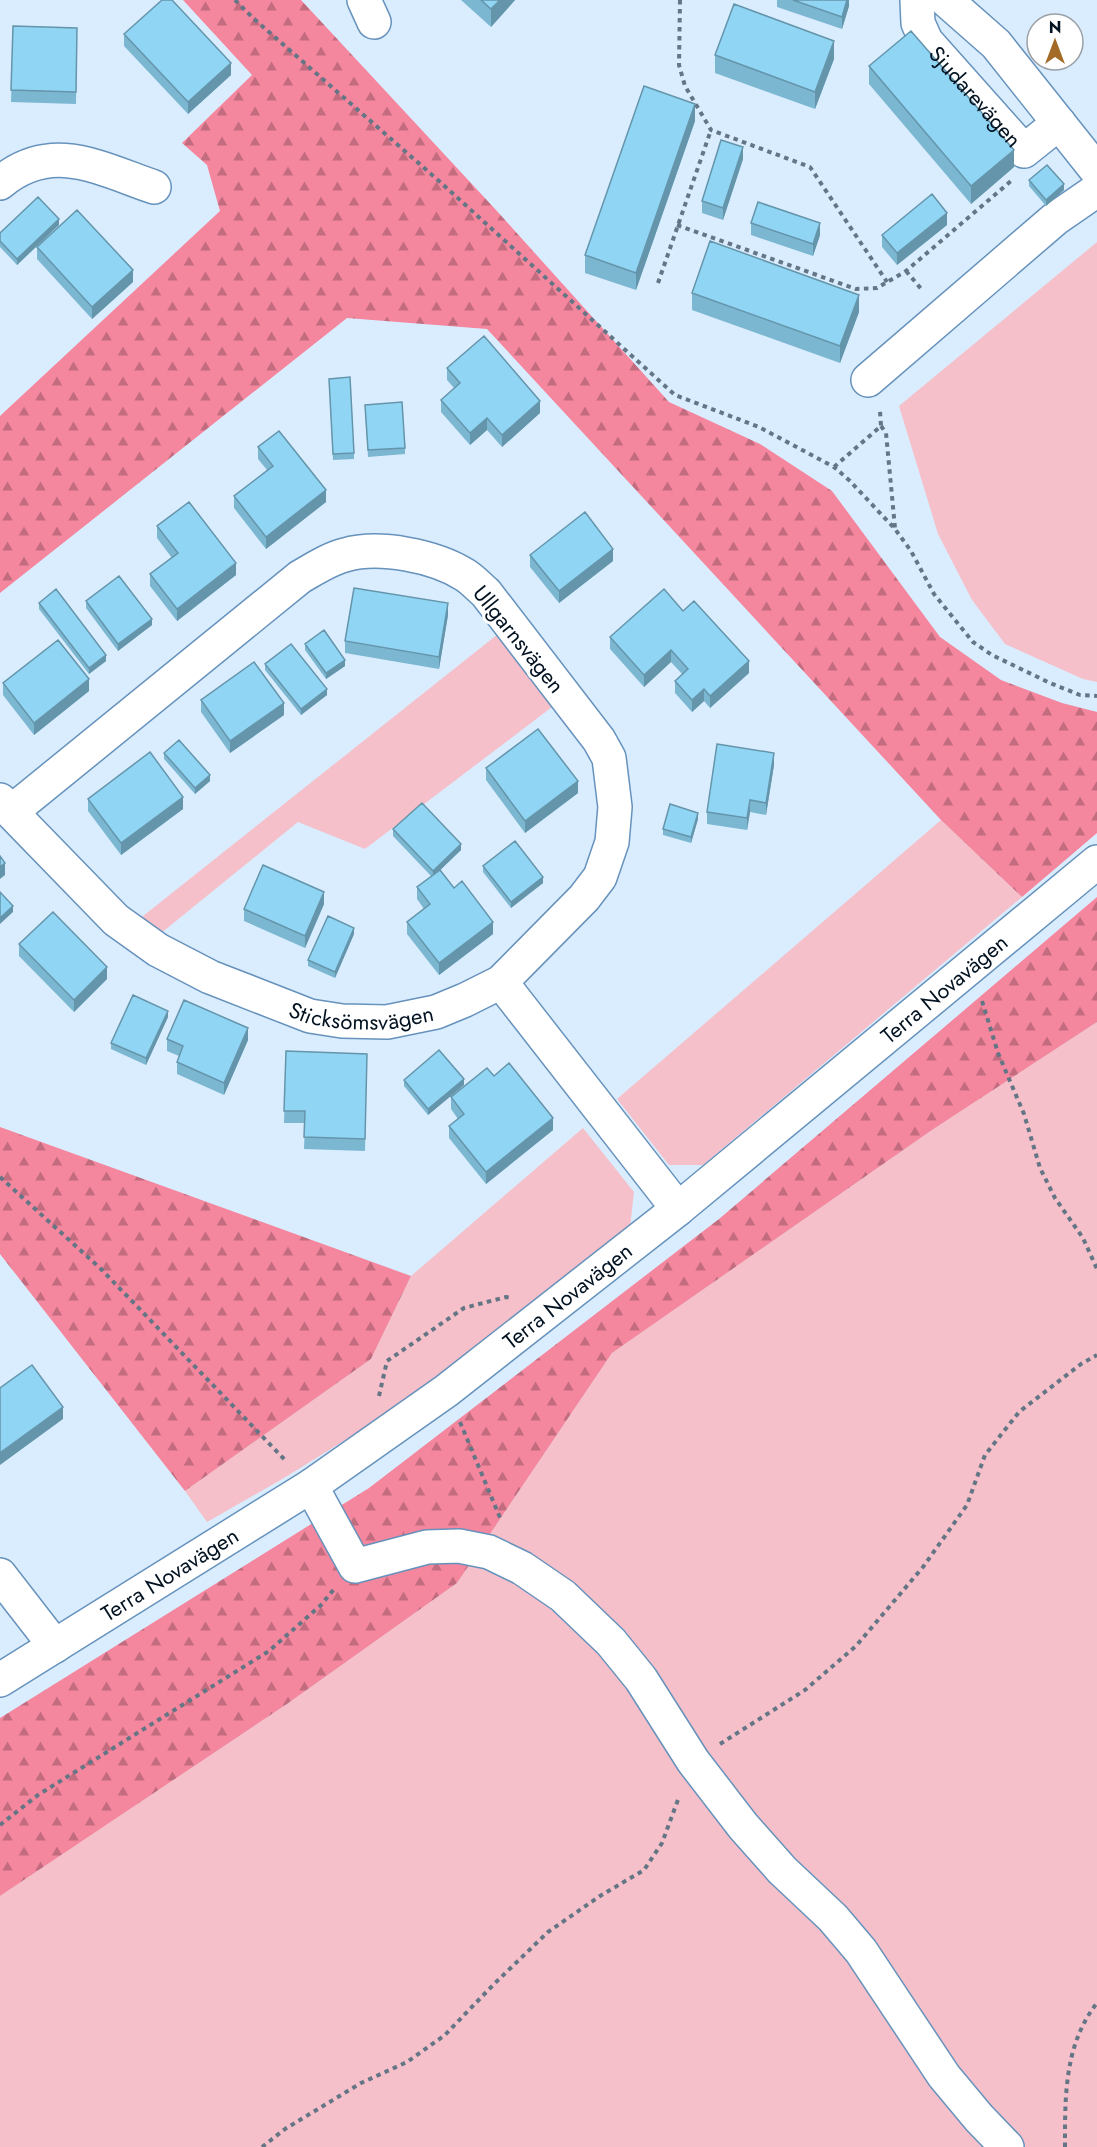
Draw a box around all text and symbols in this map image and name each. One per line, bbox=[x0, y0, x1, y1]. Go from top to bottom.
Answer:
north arrow bbox=[1025, 12, 1085, 72]
text: N bbox=[1049, 16, 1061, 39]
street label: Sjudarevägen bbox=[921, 39, 1029, 154]
street label: Ullgarnsvägen bbox=[465, 578, 573, 700]
street label: Terra Novavägen bbox=[874, 926, 1015, 1051]
street label: Sticksömsvägen bbox=[284, 993, 436, 1038]
street label: Terra Novavägen bbox=[496, 1235, 639, 1357]
street label: Terra Novavägen bbox=[95, 1519, 245, 1629]

